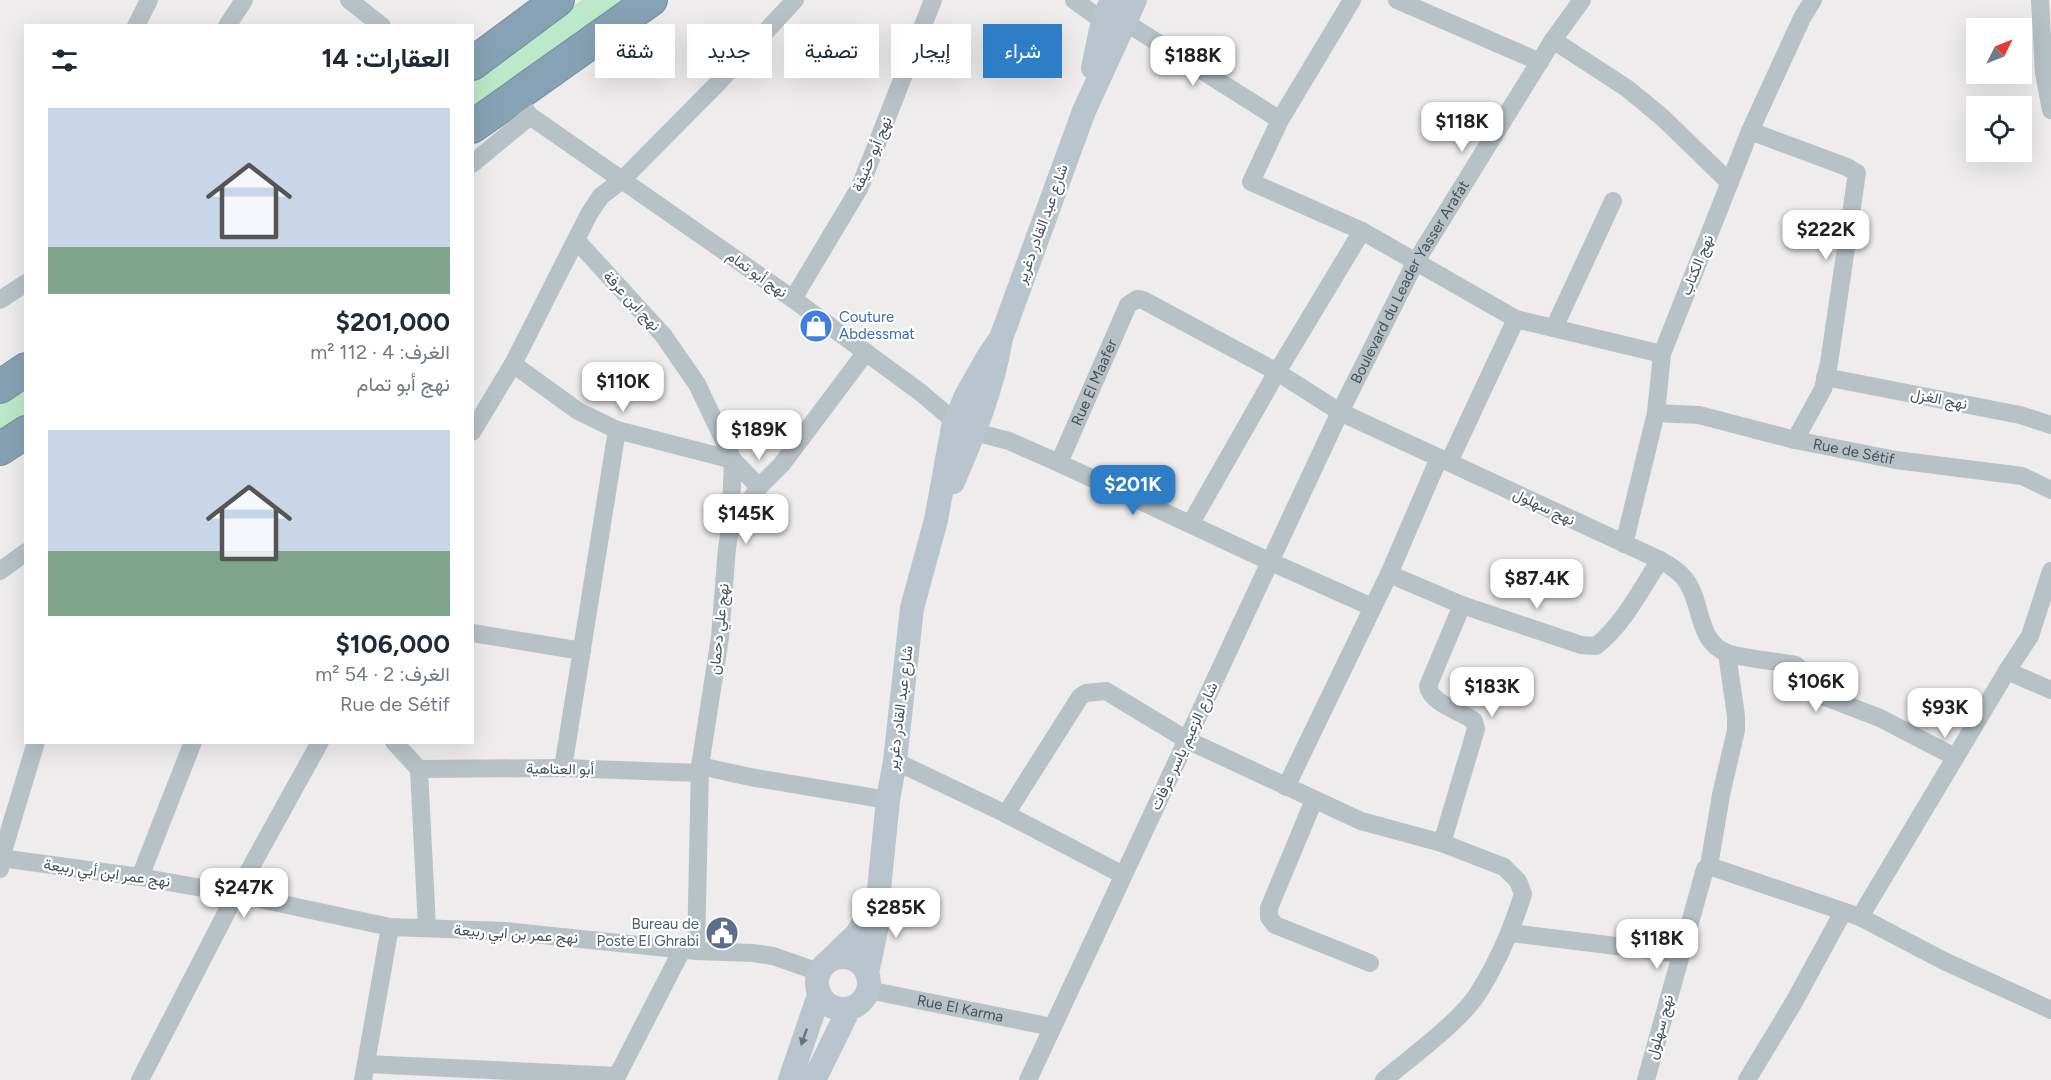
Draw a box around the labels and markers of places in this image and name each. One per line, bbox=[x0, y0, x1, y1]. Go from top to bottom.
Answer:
pin: $188K bbox=[1151, 36, 1235, 87]
pin: $118K bbox=[1420, 102, 1504, 153]
pin: $222K bbox=[1784, 210, 1868, 261]
shop icon: Couture Abdessmat bbox=[798, 308, 834, 344]
place label: Couture Abdessmat bbox=[839, 308, 915, 343]
pin: $110K bbox=[581, 362, 665, 413]
pin: $189K bbox=[717, 410, 801, 461]
pin: $201K bbox=[1091, 465, 1175, 516]
pin: $145K bbox=[704, 494, 788, 545]
pin: $87.4K bbox=[1488, 559, 1586, 610]
pin: $106K bbox=[1774, 662, 1858, 713]
pin: $183K bbox=[1450, 667, 1534, 718]
pin: $93K bbox=[1909, 688, 1981, 739]
pin: $247K bbox=[202, 868, 286, 919]
pin: $285K bbox=[854, 888, 938, 939]
place label: Bureau de Poste El Ghrabi bbox=[597, 915, 699, 950]
public building icon: Bureau de Poste El Ghrabi bbox=[704, 915, 740, 951]
pin: $118K bbox=[1615, 919, 1699, 970]

